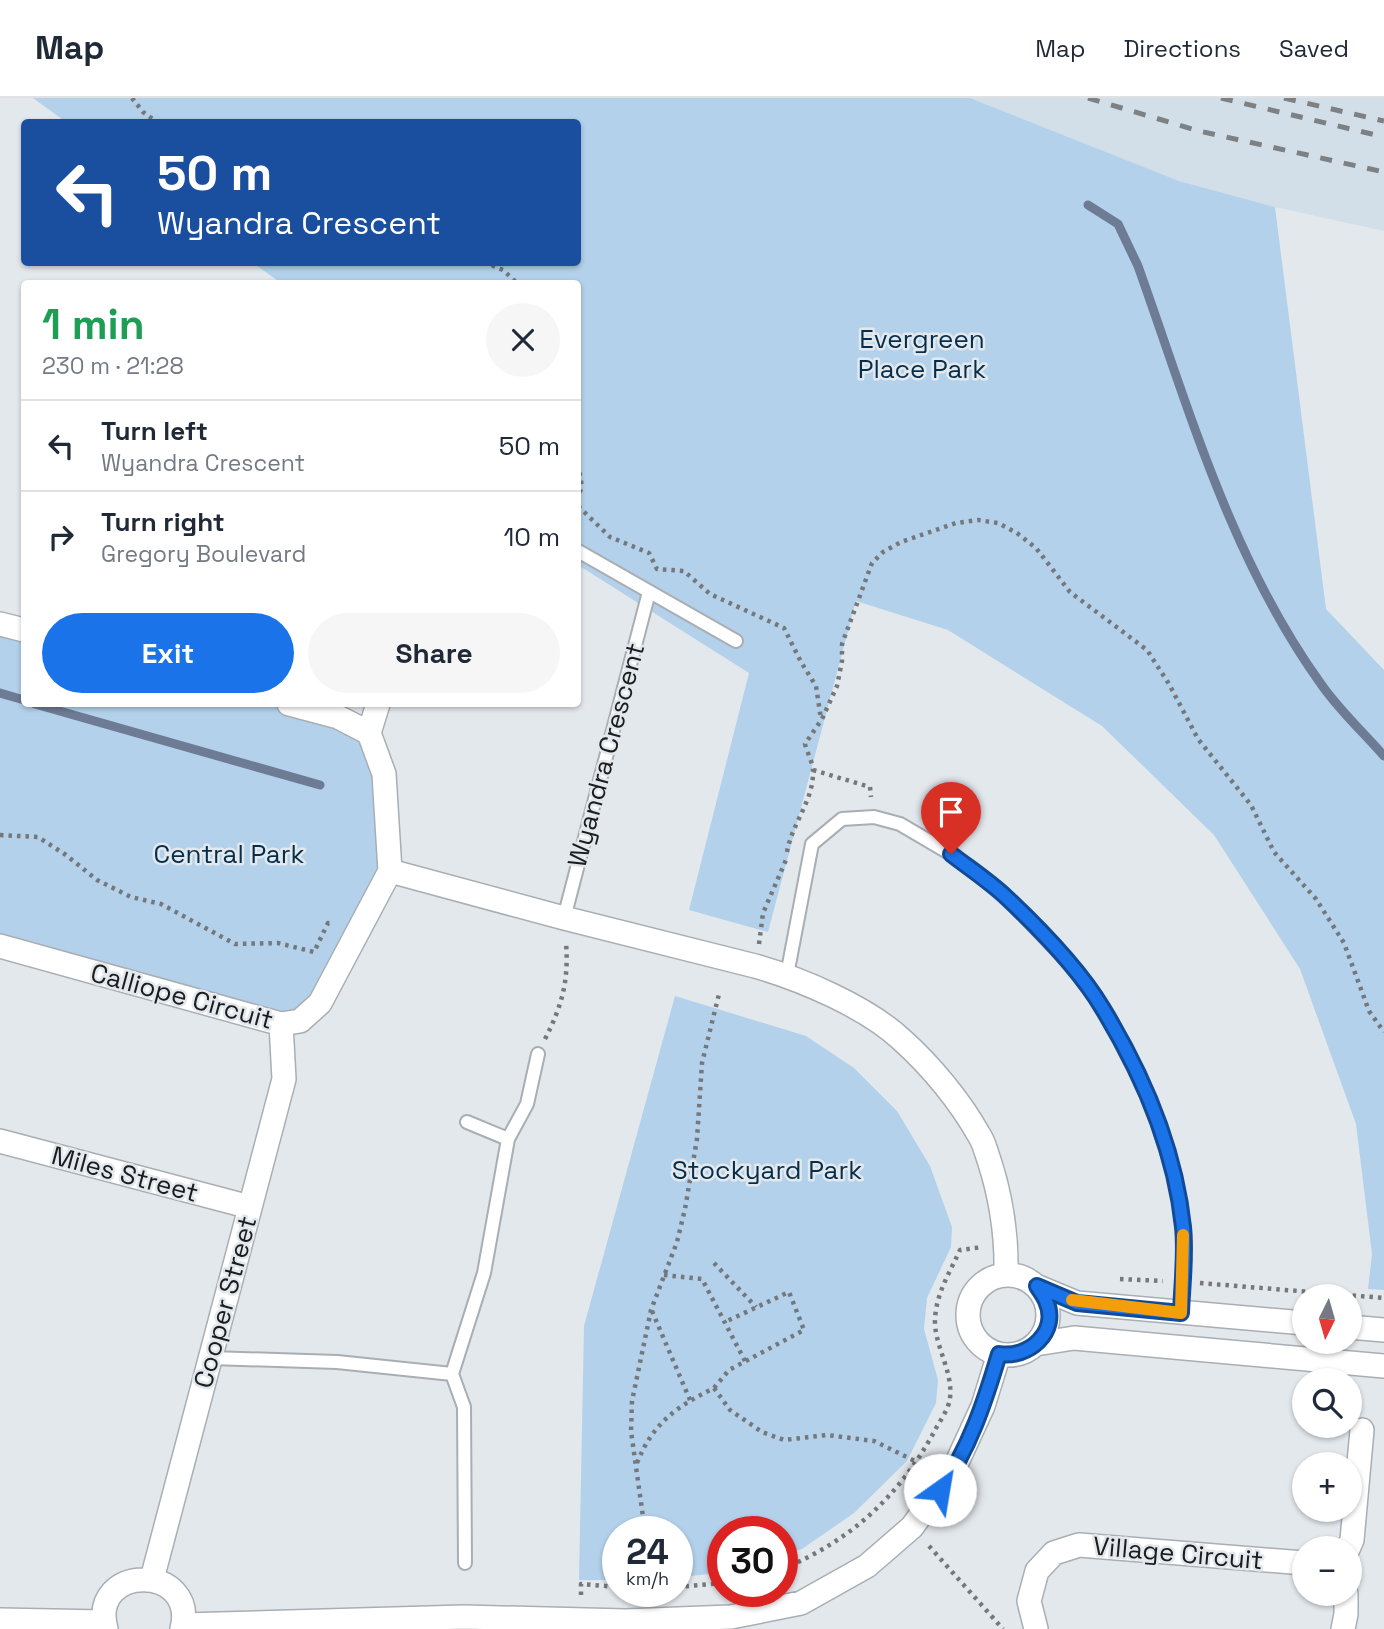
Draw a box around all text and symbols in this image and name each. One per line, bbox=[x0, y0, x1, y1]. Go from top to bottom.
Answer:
text: Map bbox=[35, 27, 104, 69]
text: Map bbox=[1035, 33, 1085, 64]
text: Directions bbox=[1123, 33, 1241, 64]
text: Saved bbox=[1279, 33, 1349, 64]
text: 50 m bbox=[157, 142, 272, 204]
icon: left bbox=[42, 147, 133, 238]
text: Wyandra Crescent bbox=[157, 203, 441, 243]
text: 1 min bbox=[42, 298, 145, 351]
button: close bbox=[486, 303, 560, 377]
park label: Evergreen Place Park bbox=[858, 322, 986, 386]
text: 230 m · 21:28 bbox=[42, 351, 184, 381]
text: Turn left bbox=[101, 414, 208, 448]
icon: left bbox=[42, 427, 80, 465]
text: 50 m bbox=[499, 429, 560, 463]
text: Wyandra Crescent bbox=[101, 448, 305, 478]
text: Turn right bbox=[101, 505, 225, 539]
icon: right bbox=[42, 518, 80, 556]
text: 10 m bbox=[503, 520, 560, 554]
text: Gregory Boulevard bbox=[101, 539, 306, 569]
button: Exit bbox=[42, 613, 294, 693]
button: Share bbox=[308, 613, 560, 693]
street label: Wyandra Crescent bbox=[560, 639, 652, 871]
pin bbox=[921, 782, 981, 854]
icon: arrive bbox=[932, 793, 970, 831]
park label: Central Park bbox=[153, 837, 305, 871]
street label: Calliope Circuit bbox=[87, 955, 277, 1037]
street label: Miles Street bbox=[48, 1138, 202, 1210]
park label: Stockyard Park bbox=[672, 1153, 862, 1187]
street label: Cooper Street bbox=[186, 1212, 264, 1392]
north arrow bbox=[1292, 1284, 1362, 1354]
map controls bbox=[1292, 1284, 1362, 1606]
button: search bbox=[1292, 1368, 1362, 1438]
button: + bbox=[1292, 1452, 1362, 1522]
position arrow bbox=[903, 1453, 977, 1527]
speed limit sign: 30 bbox=[707, 1516, 798, 1607]
street label: Village Circuit bbox=[1091, 1529, 1265, 1577]
text: 24 bbox=[626, 1530, 669, 1574]
button: − bbox=[1292, 1536, 1362, 1606]
text: km/h bbox=[626, 1567, 669, 1590]

